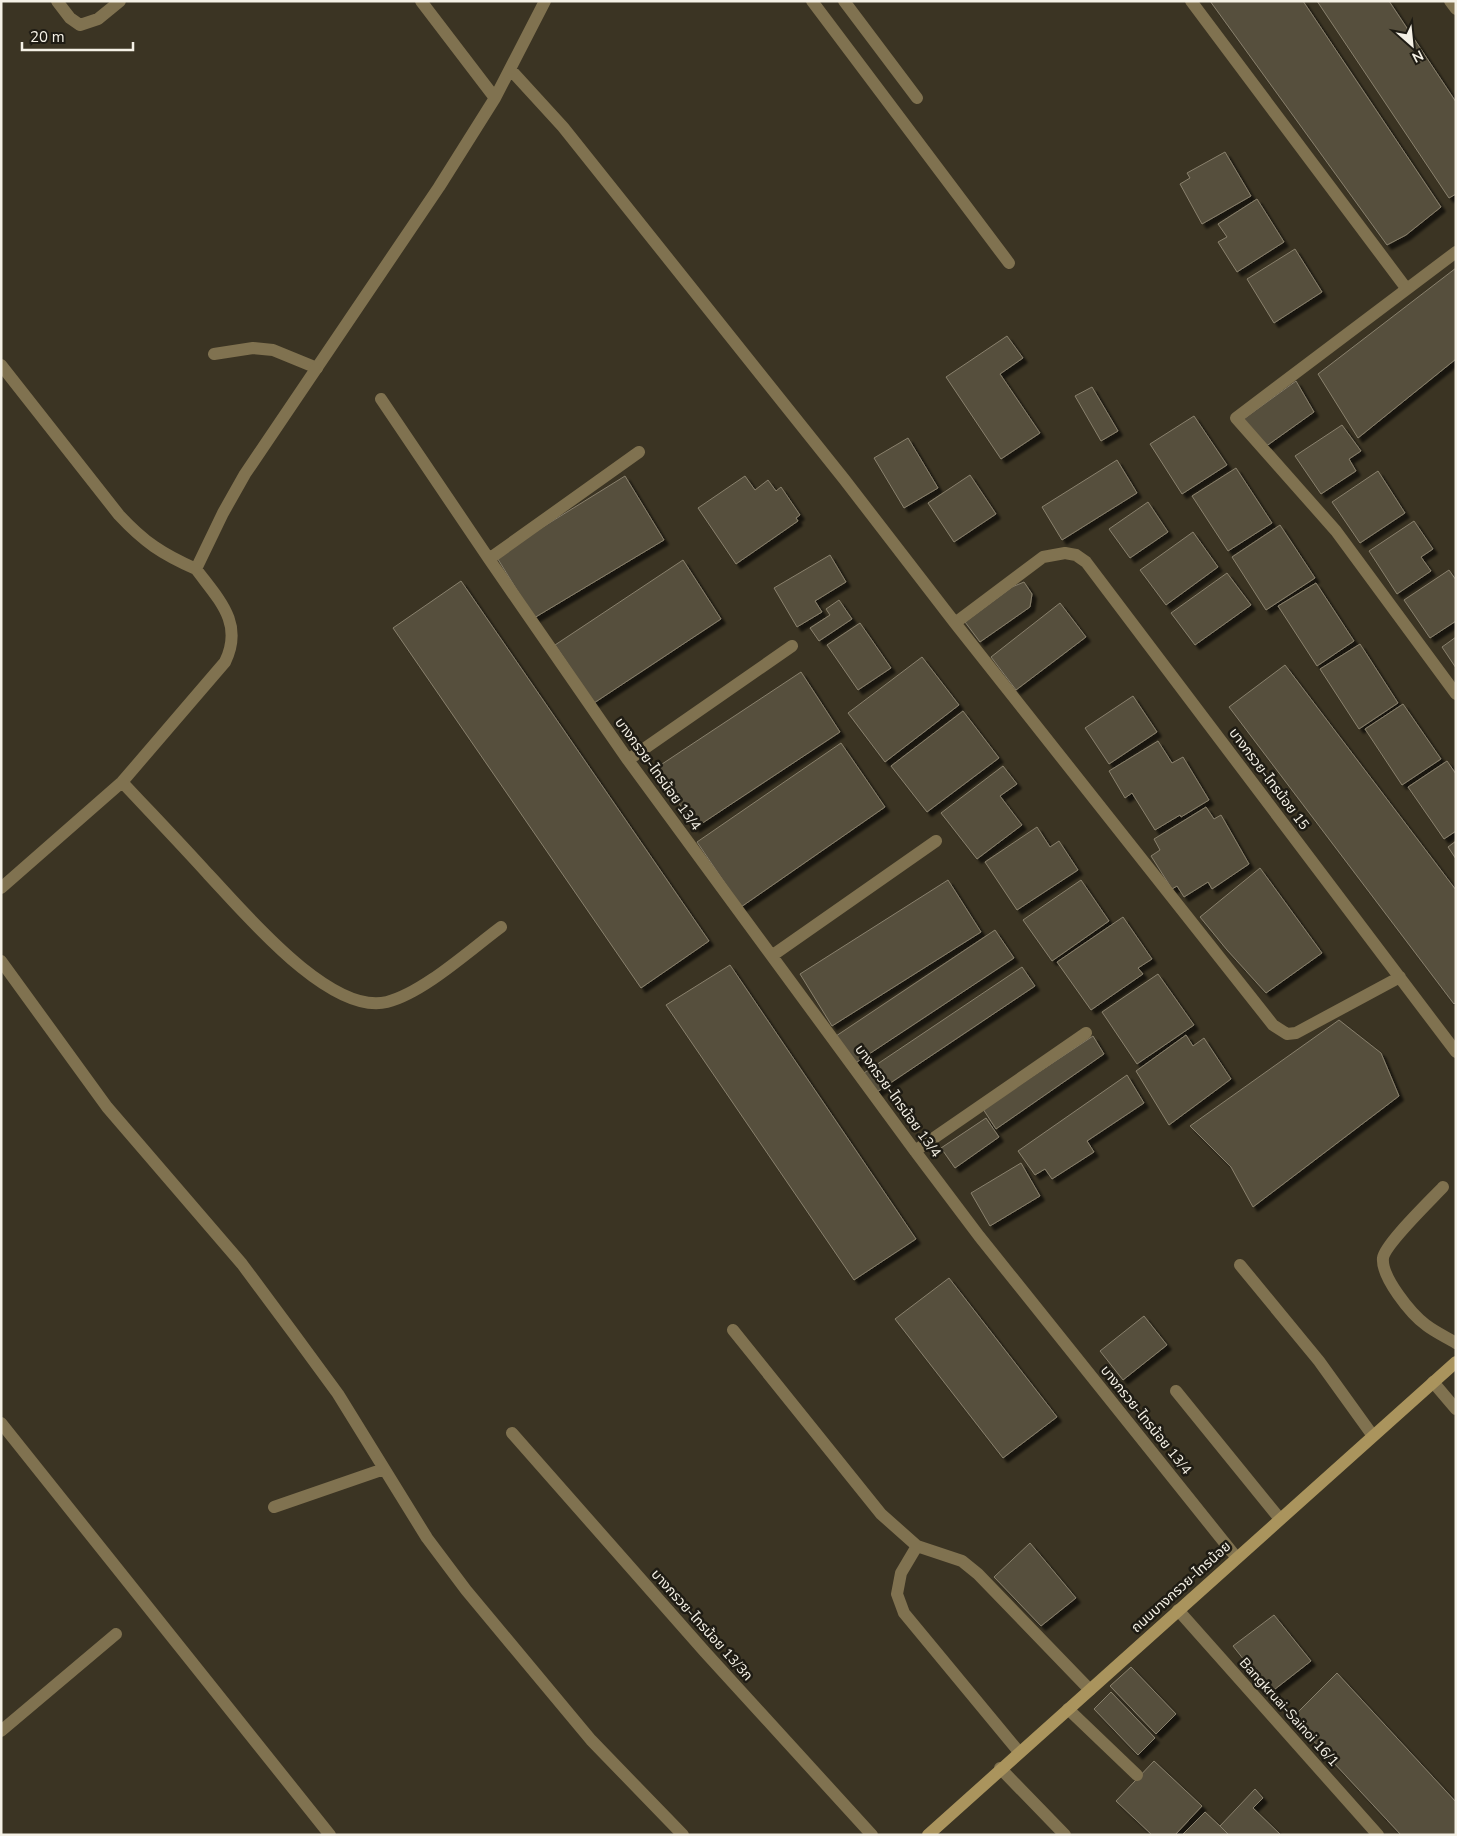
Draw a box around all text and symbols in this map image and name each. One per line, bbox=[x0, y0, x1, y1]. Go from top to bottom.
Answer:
scale bar bbox=[22, 20, 134, 52]
north arrow bbox=[1387, 20, 1437, 70]
text: 20 m bbox=[30, 27, 65, 47]
text: N bbox=[1409, 45, 1427, 67]
street label: บางกรวย-ไทรน้อย 13/4 bbox=[611, 714, 705, 834]
street label: บางกรวย-ไทรน้อย 15 bbox=[1224, 724, 1314, 834]
street label: บางกรวย-ไทรน้อย 13/4 bbox=[851, 1041, 945, 1161]
street label: บางกรวย-ไทรน้อย 13/4 bbox=[1096, 1361, 1196, 1479]
street label: ถนนบางกรวย-ไทรน้อย bbox=[1127, 1537, 1235, 1637]
street label: บางกรวย-ไทรน้อย 13/3ก bbox=[647, 1565, 757, 1685]
street label: Bangkruai-Sainoi 16/1 bbox=[1235, 1654, 1343, 1770]

